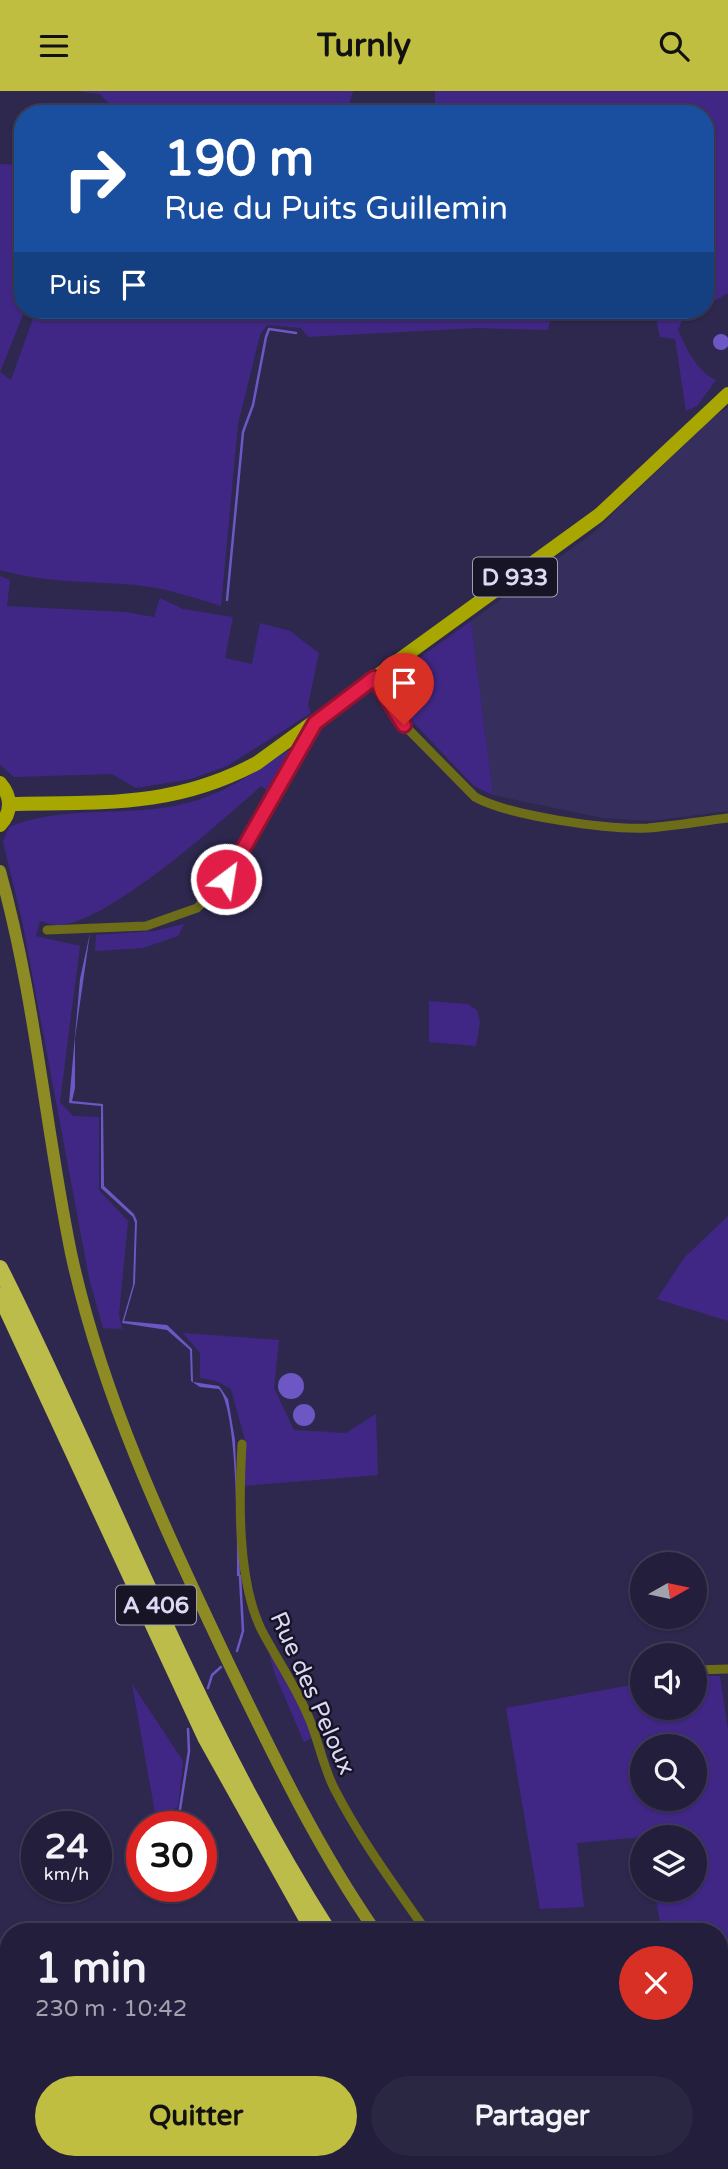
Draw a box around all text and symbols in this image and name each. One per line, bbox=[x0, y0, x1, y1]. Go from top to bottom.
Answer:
icon: menu bbox=[35, 27, 73, 65]
text: Turnly bbox=[317, 27, 411, 65]
icon: search bbox=[655, 27, 693, 65]
text: 190 m bbox=[164, 130, 314, 189]
icon: right bbox=[49, 133, 140, 224]
text: Rue du Puits Guillemin bbox=[164, 190, 508, 228]
icon: arrive bbox=[115, 266, 153, 304]
text: Puis bbox=[49, 270, 101, 301]
road number: D 933 bbox=[473, 557, 557, 597]
pin bbox=[374, 653, 434, 725]
icon: arrive bbox=[385, 664, 423, 702]
position arrow bbox=[189, 842, 263, 916]
north arrow bbox=[630, 1552, 707, 1629]
map controls bbox=[630, 1552, 707, 1902]
road number: A 406 bbox=[116, 1585, 196, 1625]
street label: Rue des Peloux bbox=[264, 1607, 361, 1779]
button: sound bbox=[630, 1643, 707, 1720]
button: search bbox=[630, 1734, 707, 1811]
speed limit sign: 30 bbox=[126, 1811, 217, 1902]
button: layers bbox=[630, 1825, 707, 1902]
text: 24 bbox=[45, 1826, 88, 1868]
text: km/h bbox=[44, 1863, 89, 1885]
text: 1 min bbox=[35, 1943, 147, 1994]
button: close bbox=[619, 1946, 693, 2020]
text: 230 m · 10:42 bbox=[35, 1995, 187, 2023]
button: Quitter bbox=[35, 2076, 357, 2156]
button: Partager bbox=[371, 2076, 693, 2156]

